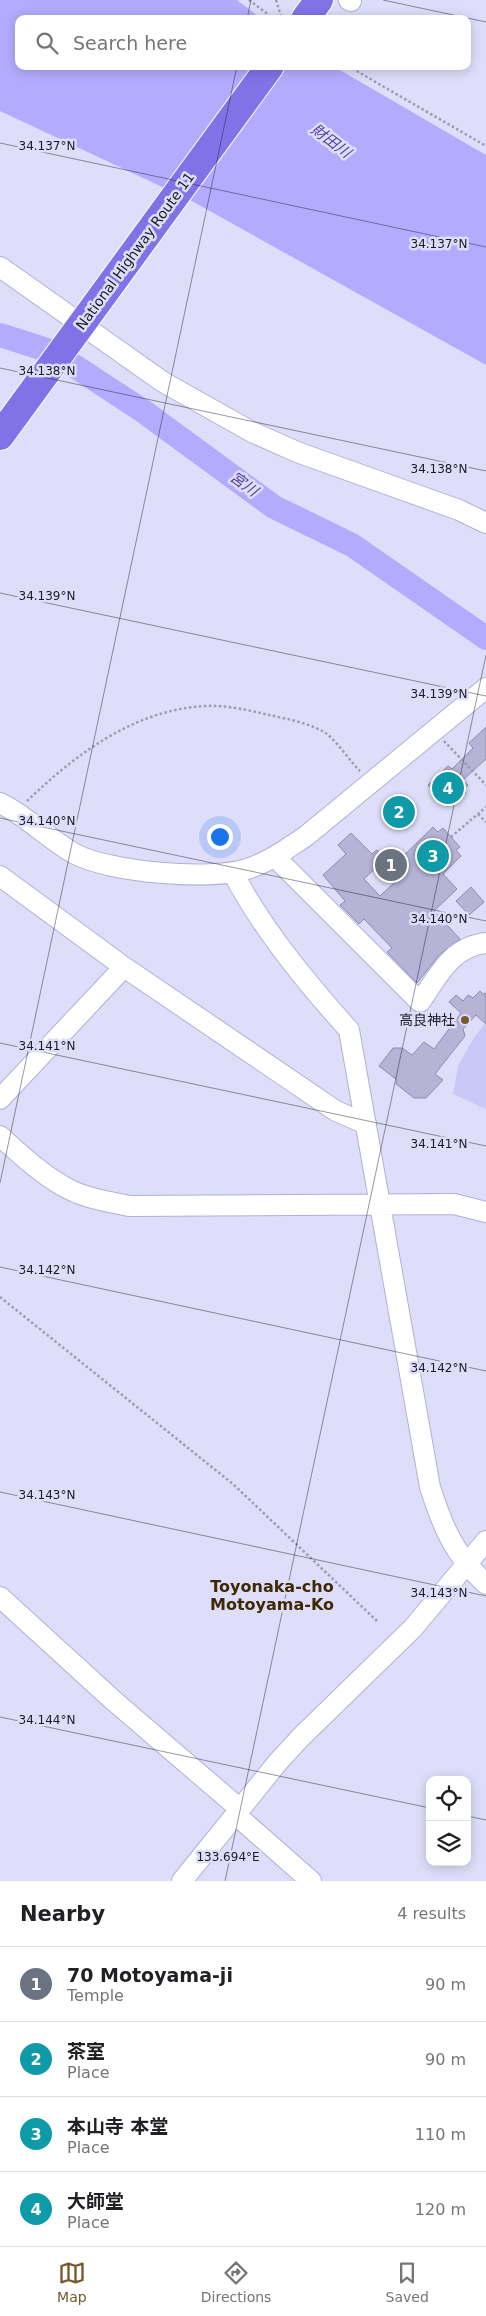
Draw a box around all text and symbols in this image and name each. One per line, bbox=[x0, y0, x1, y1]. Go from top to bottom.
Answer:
search box bbox=[15, 15, 471, 70]
icon: search bbox=[33, 29, 61, 57]
text: Search here bbox=[73, 32, 187, 54]
water label: 財田川 bbox=[308, 120, 356, 163]
text: 34.137°N bbox=[19, 139, 75, 153]
street label: National Highway Route 11 bbox=[72, 169, 198, 333]
text: 34.137°N bbox=[411, 237, 467, 251]
text: 34.138°N bbox=[19, 364, 75, 378]
text: 34.138°N bbox=[411, 462, 467, 476]
water label: 宮川 bbox=[227, 468, 263, 501]
text: 34.139°N bbox=[19, 589, 75, 603]
text: 34.139°N bbox=[411, 687, 467, 701]
pin: 4 bbox=[432, 769, 464, 807]
pin: 2 bbox=[383, 793, 415, 831]
text: 34.140°N bbox=[19, 814, 75, 828]
your location bbox=[207, 824, 233, 850]
pin: 3 bbox=[417, 837, 449, 875]
pin: 1 bbox=[375, 846, 407, 884]
text: 34.140°N bbox=[411, 912, 467, 926]
place label: 高良神社 bbox=[399, 1012, 455, 1028]
marker: 高良神社 bbox=[459, 1014, 471, 1026]
text: 34.141°N bbox=[19, 1039, 75, 1053]
text: 34.141°N bbox=[411, 1137, 467, 1151]
text: 34.142°N bbox=[19, 1263, 75, 1277]
text: 34.142°N bbox=[411, 1361, 467, 1375]
text: 34.143°N bbox=[19, 1488, 75, 1502]
district label: Toyonaka-cho Motoyama-Ko bbox=[210, 1577, 334, 1614]
text: 34.143°N bbox=[411, 1586, 467, 1600]
text: 34.144°N bbox=[19, 1713, 75, 1727]
map controls bbox=[426, 1776, 471, 1866]
button: locate bbox=[426, 1776, 471, 1821]
button: layers bbox=[426, 1821, 471, 1866]
text: 133.694°E bbox=[196, 1850, 260, 1864]
text: Nearby bbox=[20, 1902, 105, 1926]
text: 4 results bbox=[397, 1904, 466, 1923]
text: 70 Motoyama-ji bbox=[67, 1964, 233, 1986]
text: 1 bbox=[30, 1975, 42, 1994]
text: 90 m bbox=[425, 1975, 466, 1994]
text: Temple bbox=[67, 1986, 124, 2005]
text: 茶室 bbox=[67, 2040, 105, 2062]
text: 2 bbox=[30, 2050, 42, 2069]
text: 90 m bbox=[425, 2050, 466, 2069]
text: Place bbox=[67, 2063, 110, 2082]
text: 本山寺 本堂 bbox=[67, 2115, 169, 2137]
text: 3 bbox=[30, 2125, 42, 2144]
text: 110 m bbox=[415, 2125, 466, 2144]
text: Place bbox=[67, 2138, 110, 2157]
text: 大師堂 bbox=[67, 2190, 124, 2212]
text: 4 bbox=[30, 2200, 42, 2219]
text: 120 m bbox=[415, 2200, 466, 2219]
text: Place bbox=[67, 2213, 110, 2232]
tab: Map bbox=[57, 2259, 87, 2305]
tab: Directions bbox=[201, 2259, 271, 2305]
tab: Saved bbox=[386, 2259, 429, 2305]

